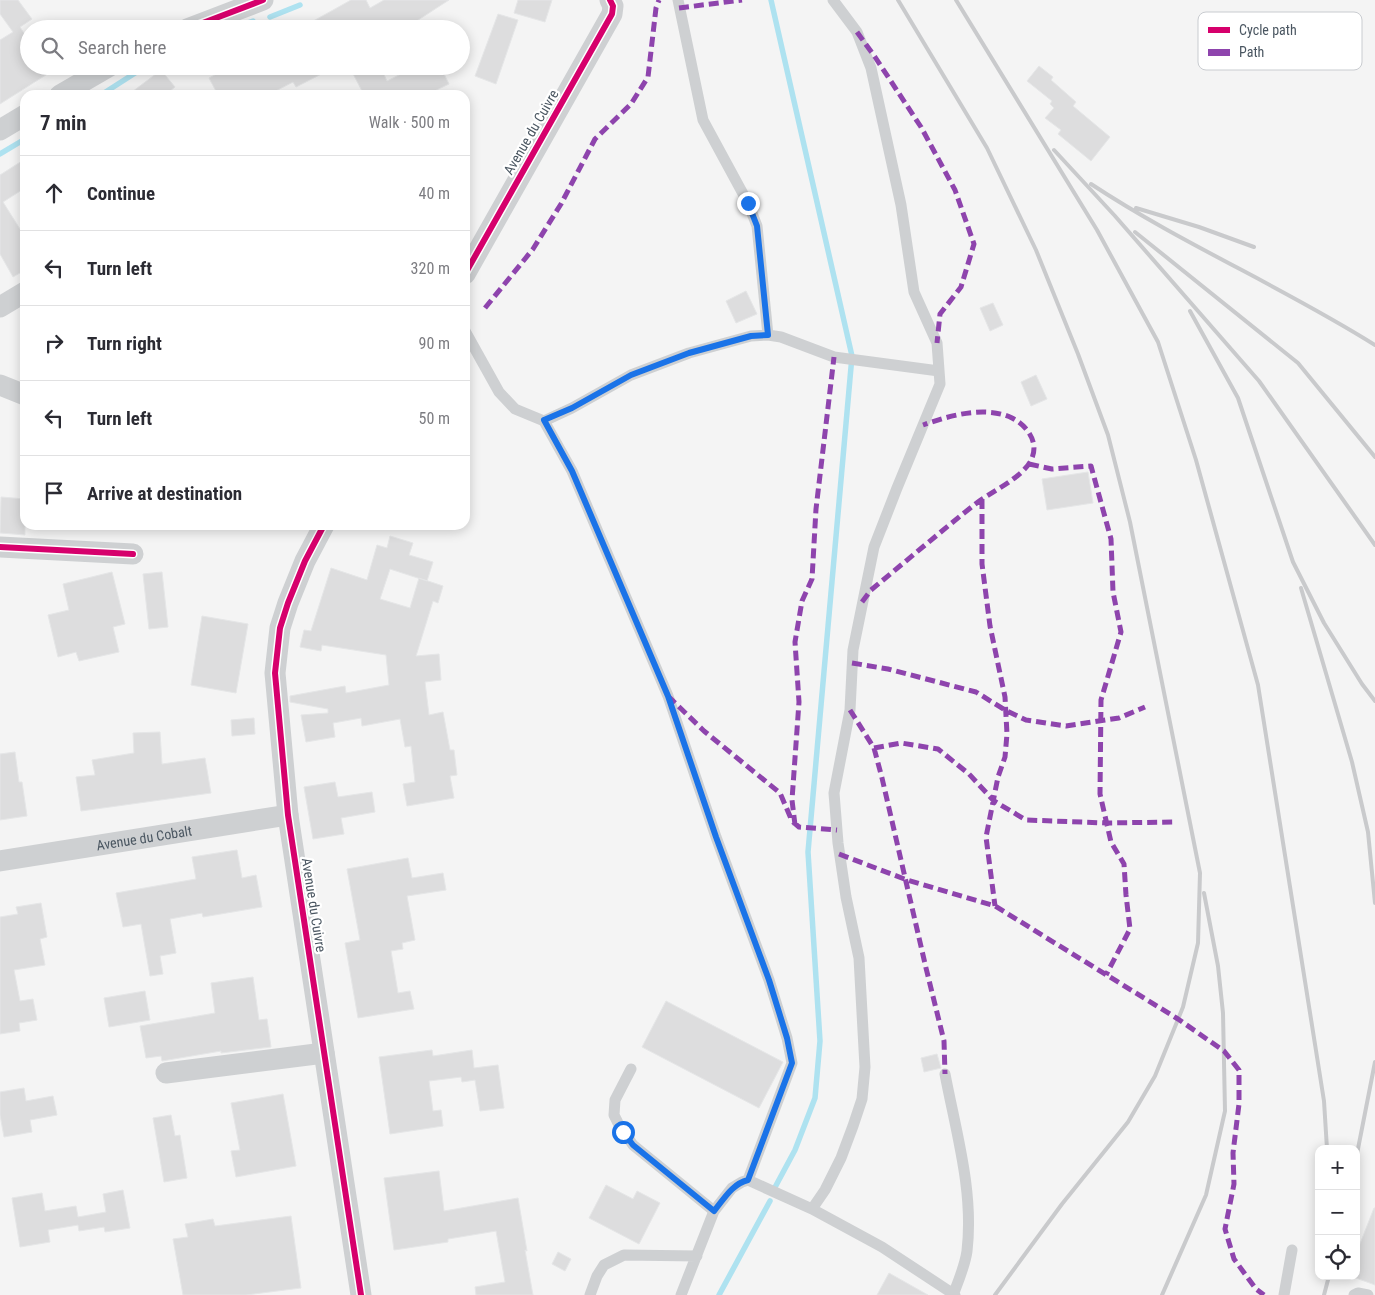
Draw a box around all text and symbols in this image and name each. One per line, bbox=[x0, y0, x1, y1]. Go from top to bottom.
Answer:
legend bbox=[1198, 12, 1362, 70]
search box bbox=[20, 20, 470, 75]
text: Cycle path bbox=[1239, 22, 1297, 38]
icon: search bbox=[38, 34, 66, 62]
text: Search here bbox=[78, 36, 166, 59]
text: Path bbox=[1239, 44, 1264, 60]
street label: Avenue du Cuivre bbox=[500, 86, 562, 177]
text: 7 min bbox=[40, 111, 87, 135]
text: Walk · 500 m bbox=[369, 113, 450, 132]
icon: ahead bbox=[40, 179, 68, 207]
text: Continue bbox=[87, 182, 155, 205]
text: 40 m bbox=[418, 184, 450, 203]
route end bbox=[737, 192, 760, 215]
icon: left bbox=[40, 254, 68, 282]
text: Turn left bbox=[87, 257, 152, 280]
text: 320 m bbox=[411, 259, 450, 278]
icon: right bbox=[40, 329, 68, 357]
text: Turn right bbox=[87, 332, 162, 355]
text: 90 m bbox=[418, 334, 450, 353]
icon: left bbox=[40, 404, 68, 432]
text: Turn left bbox=[87, 407, 152, 430]
text: 50 m bbox=[418, 409, 450, 428]
icon: arrive bbox=[40, 479, 68, 507]
text: Arrive at destination bbox=[87, 482, 242, 505]
street label: Avenue du Cobalt bbox=[95, 822, 193, 853]
street label: Avenue du Cuivre bbox=[299, 857, 329, 954]
route start bbox=[612, 1121, 635, 1144]
map controls bbox=[1315, 1145, 1360, 1280]
button: + bbox=[1315, 1145, 1360, 1190]
button: − bbox=[1315, 1190, 1360, 1235]
button: locate bbox=[1315, 1235, 1360, 1280]

